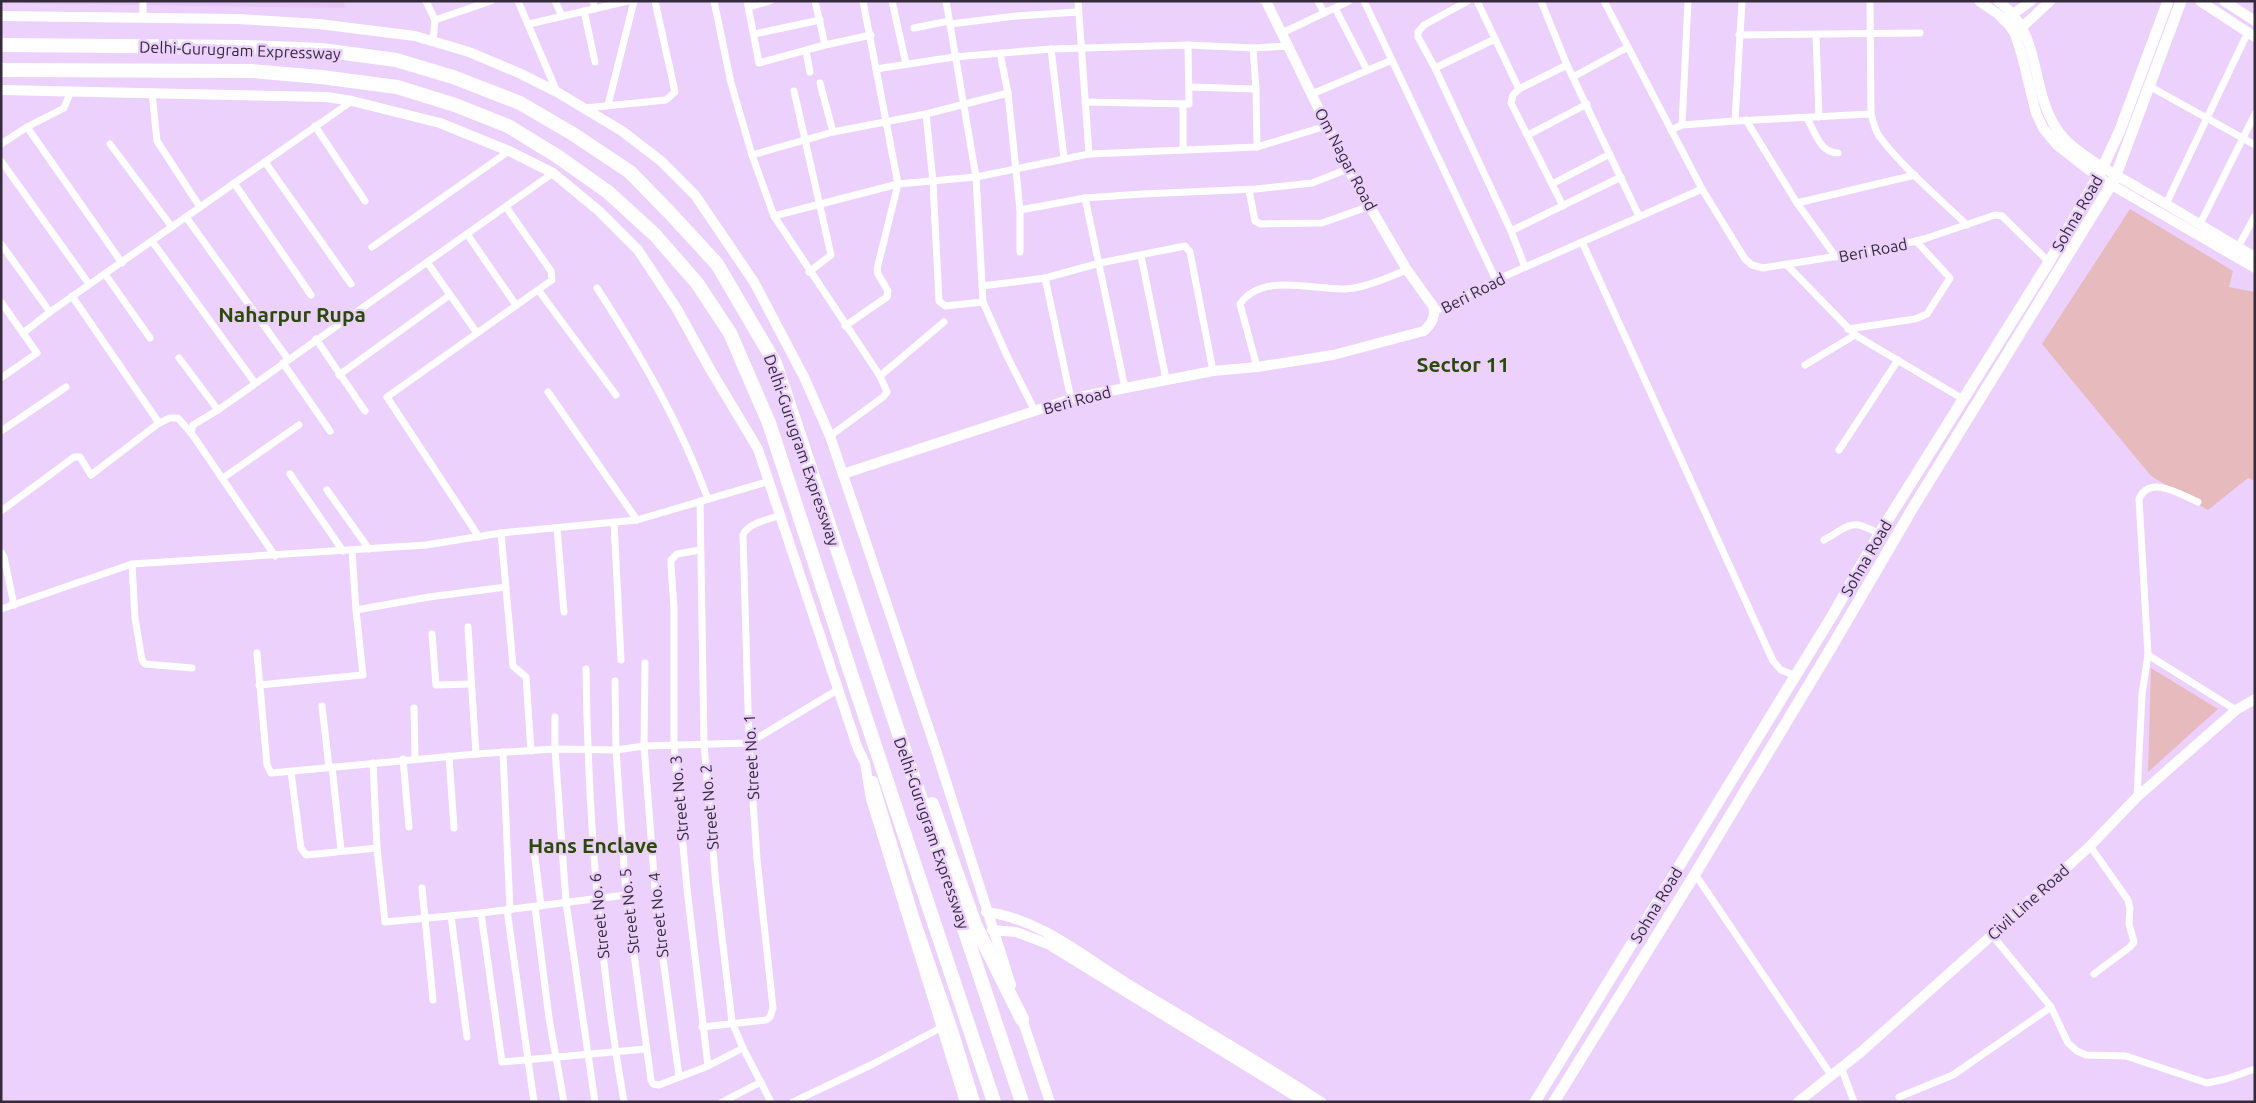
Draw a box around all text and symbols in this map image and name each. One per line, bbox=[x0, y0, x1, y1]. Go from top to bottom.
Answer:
street label: Delhi-Gurugram Expressway bbox=[139, 37, 341, 63]
street label: Om Nagar Road bbox=[1311, 105, 1381, 213]
street label: Sohna Road bbox=[2048, 172, 2106, 254]
street label: Beri Road bbox=[1837, 235, 1909, 265]
street label: Beri Road bbox=[1438, 269, 1508, 317]
district label: Naharpur Rupa bbox=[218, 302, 366, 326]
street label: Delhi-Gurugram Expressway bbox=[761, 352, 843, 548]
district label: Sector 11 bbox=[1417, 352, 1510, 376]
street label: Beri Road bbox=[1041, 382, 1113, 418]
street label: Sohna Road bbox=[1837, 517, 1895, 599]
street label: Street No. 1 bbox=[740, 714, 762, 800]
street label: Delhi-Gurugram Expressway bbox=[891, 735, 973, 931]
street label: Street No. 3 bbox=[666, 755, 692, 841]
street label: Street No. 2 bbox=[696, 764, 722, 850]
district label: Hans Enclave bbox=[528, 833, 658, 857]
street label: Civil Line Road bbox=[1983, 861, 2073, 943]
street label: Sohna Road bbox=[1626, 864, 1686, 946]
street label: Street No. 5 bbox=[616, 867, 642, 955]
street label: Street No. 4 bbox=[645, 871, 671, 959]
street label: Street No. 6 bbox=[586, 872, 612, 960]

